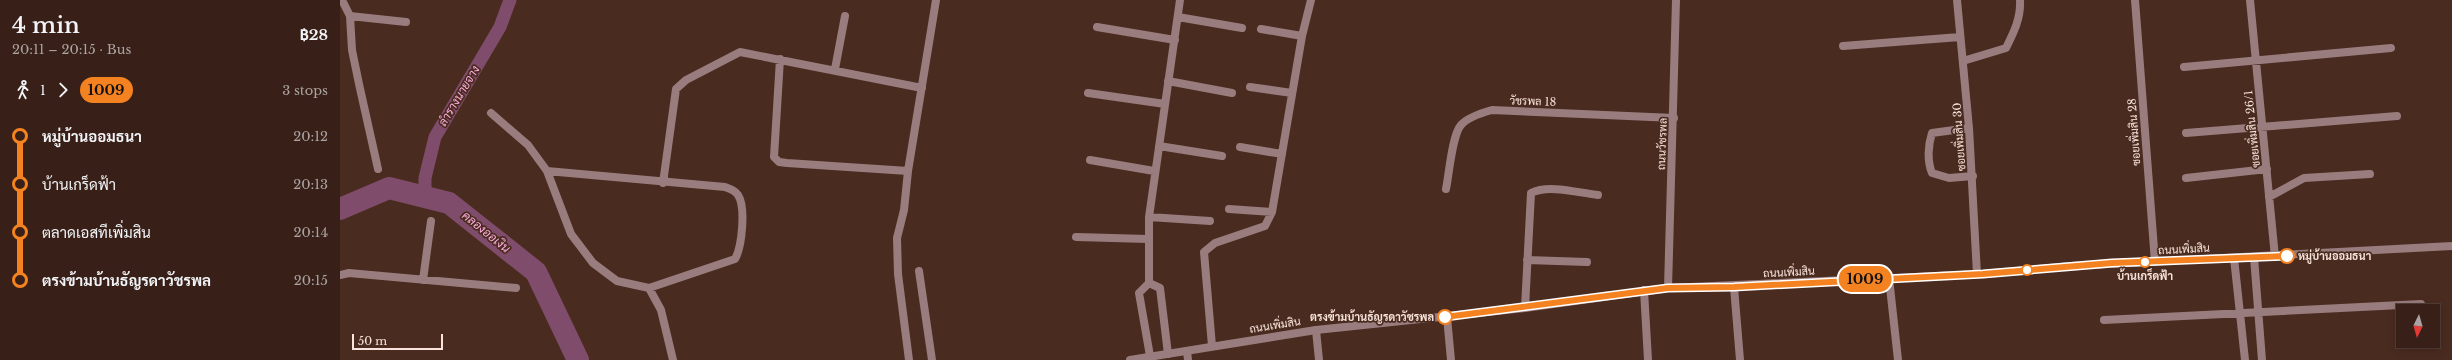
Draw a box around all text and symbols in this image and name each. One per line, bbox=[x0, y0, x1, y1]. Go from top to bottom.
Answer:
text: 4 min bbox=[12, 12, 80, 39]
text: ฿28 bbox=[300, 25, 328, 44]
text: 20:11 – 20:15 · Bus bbox=[12, 41, 131, 58]
water label: ลำรางนายจาง bbox=[435, 62, 483, 129]
icon: walk bbox=[12, 79, 34, 101]
icon: forward bbox=[52, 79, 74, 101]
text: 1009 bbox=[88, 81, 125, 99]
text: 1 bbox=[40, 82, 46, 99]
text: 3 stops bbox=[282, 82, 328, 99]
street label: ซอยเพิ่มสิน 26/1 bbox=[2237, 89, 2263, 169]
street label: วัชรพล 18 bbox=[1509, 93, 1557, 109]
street label: ซอยเพิ่มสิน 28 bbox=[2121, 98, 2143, 166]
street label: ซอยเพิ่มสิน 30 bbox=[1946, 102, 1968, 172]
street label: ถนนวัชรพล bbox=[1654, 118, 1670, 170]
text: หมู่บ้านออมธนา bbox=[42, 127, 142, 146]
text: 20:12 bbox=[293, 128, 328, 145]
text: บ้านเกร็ดฟ้า bbox=[42, 175, 116, 194]
text: 20:13 bbox=[293, 176, 328, 193]
water label: คลองออเงิน bbox=[459, 208, 514, 256]
text: ตลาดเอสทีเพิ่มสิน bbox=[42, 223, 151, 242]
text: 20:14 bbox=[294, 224, 328, 241]
street label: ถนนเพิ่มสิน bbox=[2158, 237, 2210, 257]
marker: หมู่บ้านออมธนา bbox=[2279, 248, 2295, 264]
place label: หมู่บ้านออมธนา bbox=[2298, 248, 2371, 264]
marker: บ้านเกร็ดฟ้า bbox=[2139, 256, 2151, 268]
street label: ถนนเพิ่มสิน bbox=[1763, 260, 1815, 280]
unlabelled marker bbox=[2021, 264, 2033, 276]
line badge: 1009 bbox=[1837, 266, 1893, 292]
place label: บ้านเกร็ดฟ้า bbox=[2117, 268, 2173, 283]
text: 1009 bbox=[1847, 270, 1883, 288]
text: ตรงข้ามบ้านธัญรดาวัชรพล bbox=[42, 271, 211, 290]
text: 20:15 bbox=[294, 272, 328, 289]
north arrow bbox=[2396, 304, 2440, 348]
map controls bbox=[2396, 304, 2440, 348]
place label: ตรงข้ามบ้านธัญรดาวัชรพล bbox=[1310, 309, 1434, 324]
marker: ตรงข้ามบ้านธัญรดาวัชรพล bbox=[1437, 309, 1453, 325]
street label: ถนนเพิ่มสิน bbox=[1248, 311, 1302, 336]
scale bar bbox=[352, 332, 443, 351]
text: 50 m bbox=[358, 334, 387, 348]

